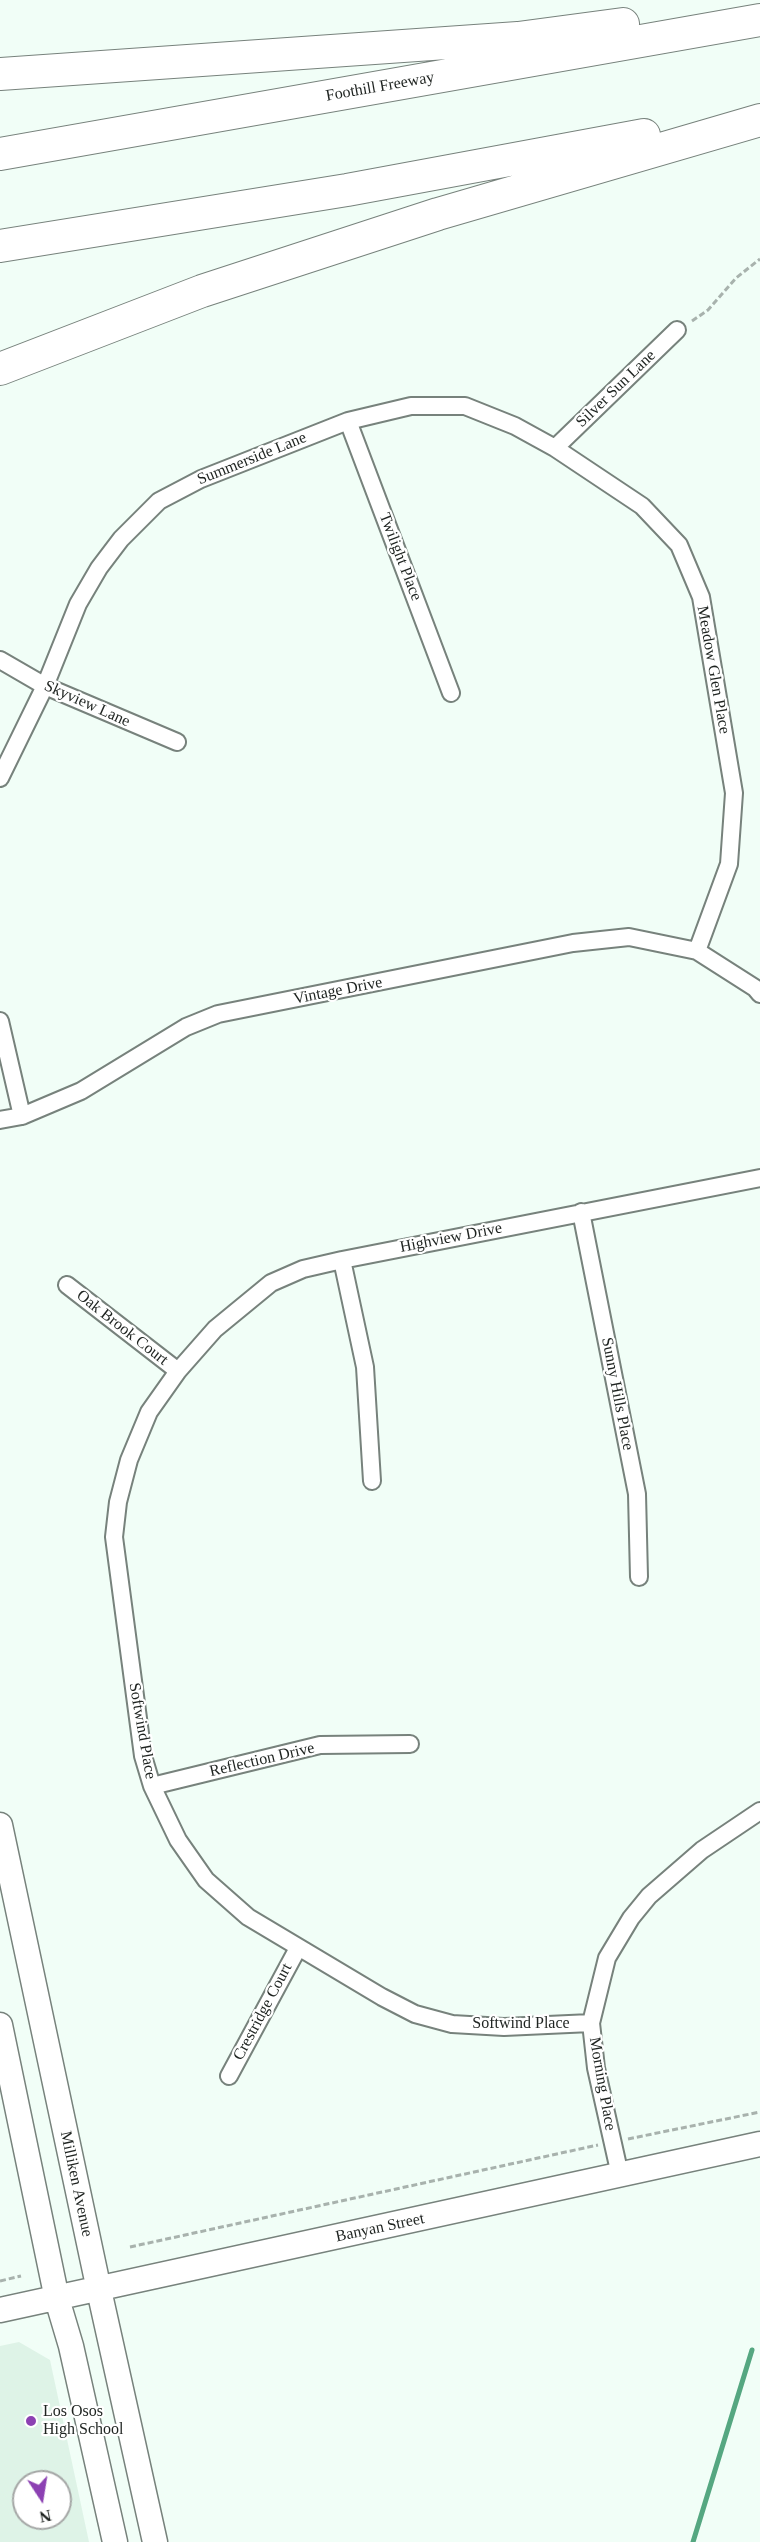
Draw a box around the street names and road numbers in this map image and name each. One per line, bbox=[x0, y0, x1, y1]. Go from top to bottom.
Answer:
street label: Foothill Freeway bbox=[324, 68, 436, 106]
street label: Silver Sun Lane bbox=[572, 346, 660, 432]
street label: Summerside Lane bbox=[195, 428, 309, 490]
street label: Twilight Place bbox=[374, 510, 426, 604]
street label: Meadow Glen Place bbox=[692, 604, 734, 736]
street label: Skyview Lane bbox=[41, 677, 133, 731]
street label: Vintage Drive bbox=[292, 973, 384, 1009]
street label: Highview Drive bbox=[398, 1219, 504, 1257]
street label: Oak Brook Court bbox=[72, 1286, 172, 1370]
street label: Sunny Hills Place bbox=[597, 1336, 637, 1452]
street label: Softwind Place bbox=[124, 1681, 160, 1781]
street label: Reflection Drive bbox=[208, 1739, 316, 1781]
street label: Crestridge Court bbox=[229, 1960, 297, 2064]
street label: Softwind Place bbox=[472, 2014, 570, 2034]
street label: Morning Place bbox=[584, 2036, 620, 2132]
street label: Milliken Avenue bbox=[55, 2129, 97, 2239]
street label: Banyan Street bbox=[334, 2209, 426, 2247]

